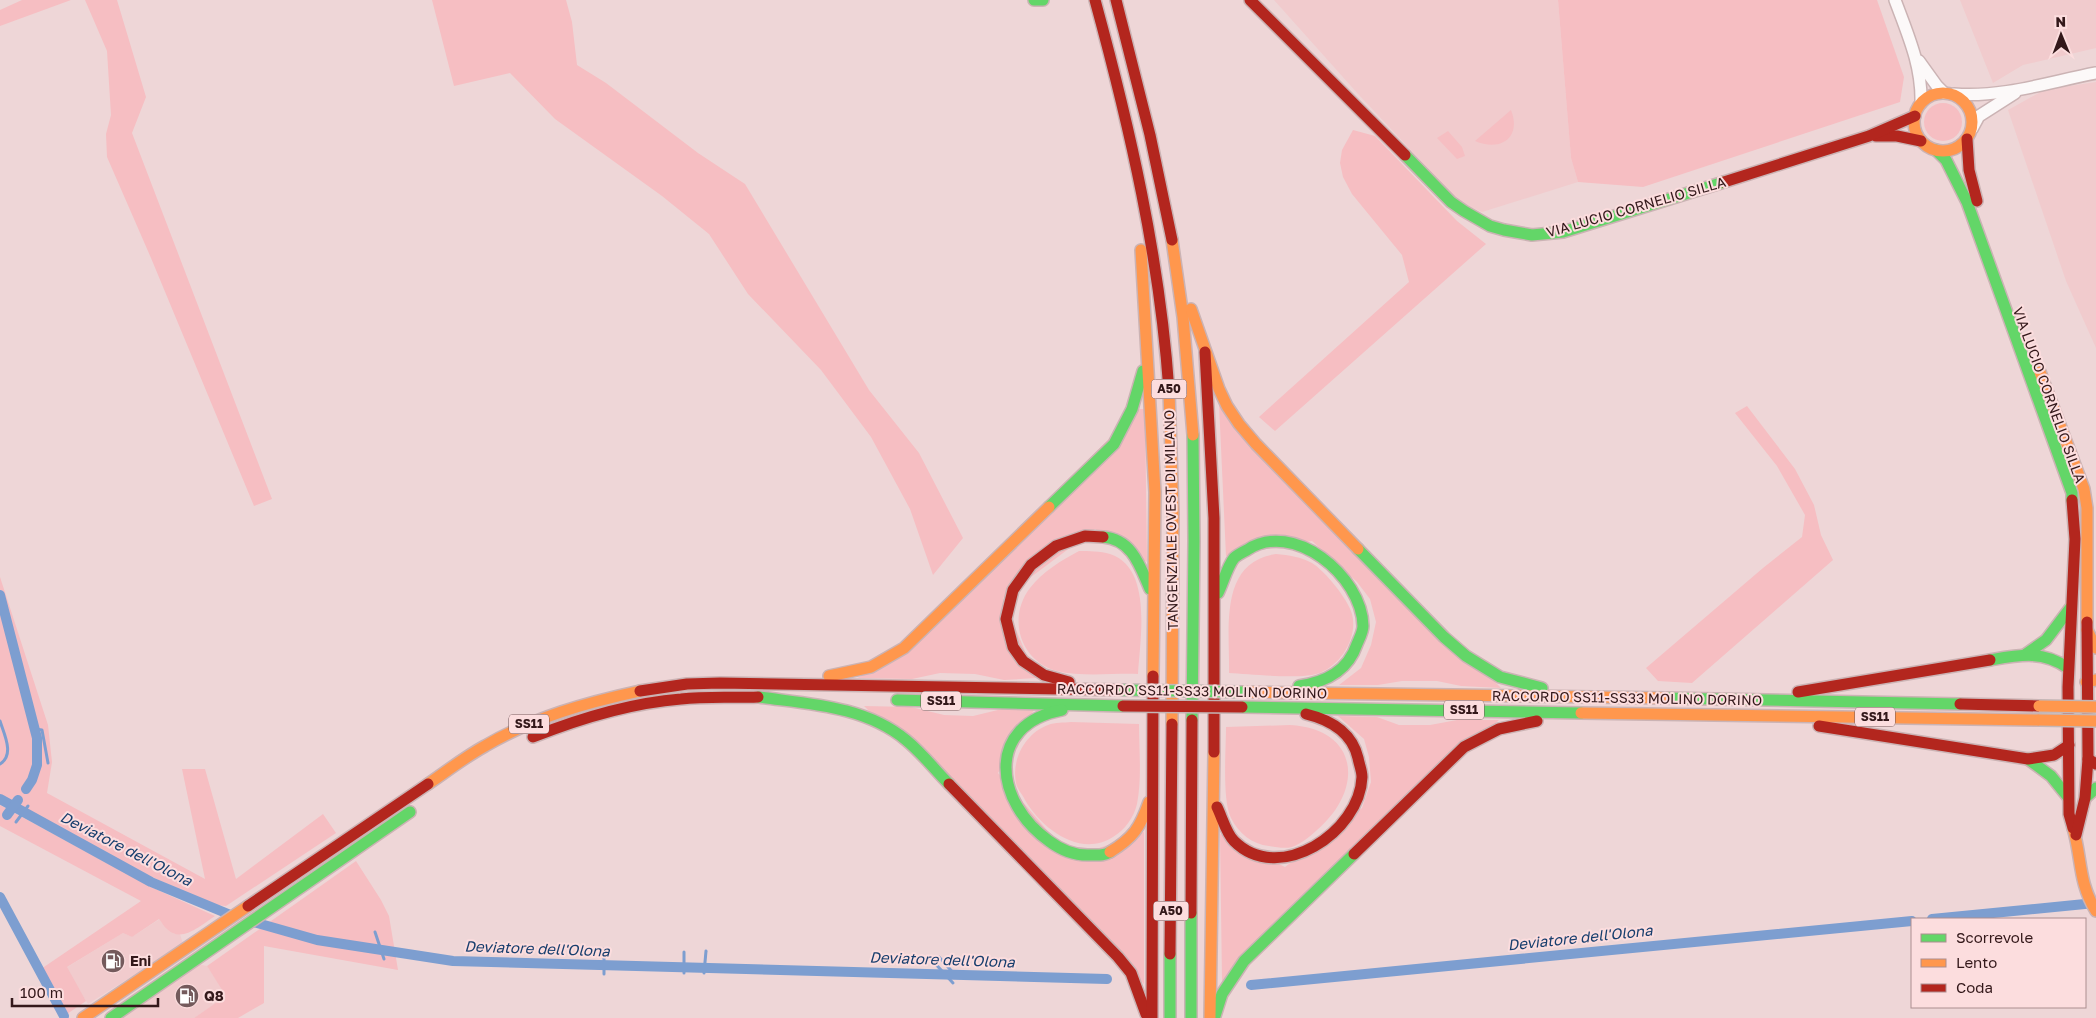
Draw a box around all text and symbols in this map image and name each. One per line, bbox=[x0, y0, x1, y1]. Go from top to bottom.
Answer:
north arrow bbox=[2036, 10, 2086, 60]
text: N bbox=[2055, 13, 2066, 30]
street label: VIA LUCIO CORNELIO SILLA bbox=[1544, 173, 1728, 240]
street label: VIA LUCIO CORNELIO SILLA bbox=[2010, 304, 2089, 486]
road number: A50 bbox=[1152, 379, 1186, 398]
street label: TANGENZIALE OVEST DI MILANO bbox=[1160, 410, 1181, 631]
street label: RACCORDO SS11-SS33 MOLINO DORINO bbox=[1057, 680, 1327, 701]
street label: RACCORDO SS11-SS33 MOLINO DORINO bbox=[1492, 687, 1762, 708]
road number: SS11 bbox=[921, 691, 961, 710]
road number: SS11 bbox=[1444, 700, 1484, 720]
road number: SS11 bbox=[1855, 708, 1895, 726]
road number: SS11 bbox=[509, 714, 549, 734]
water label: Deviatore dell'Olona bbox=[58, 807, 196, 889]
road number: A50 bbox=[1154, 901, 1188, 920]
legend bbox=[1911, 918, 2086, 1008]
water label: Deviatore dell'Olona bbox=[1507, 920, 1654, 954]
text: Scorrevole bbox=[1956, 928, 2033, 946]
water label: Deviatore dell'Olona bbox=[464, 936, 611, 960]
water label: Deviatore dell'Olona bbox=[869, 947, 1016, 971]
fuel station icon: Eni bbox=[100, 948, 126, 974]
place label: Eni bbox=[130, 952, 151, 969]
text: Lento bbox=[1956, 953, 1997, 971]
scale bar bbox=[12, 976, 159, 1008]
text: Coda bbox=[1956, 978, 1993, 996]
text: 100 m bbox=[20, 983, 63, 1001]
fuel station icon: Q8 bbox=[174, 983, 200, 1009]
place label: Q8 bbox=[204, 987, 224, 1004]

